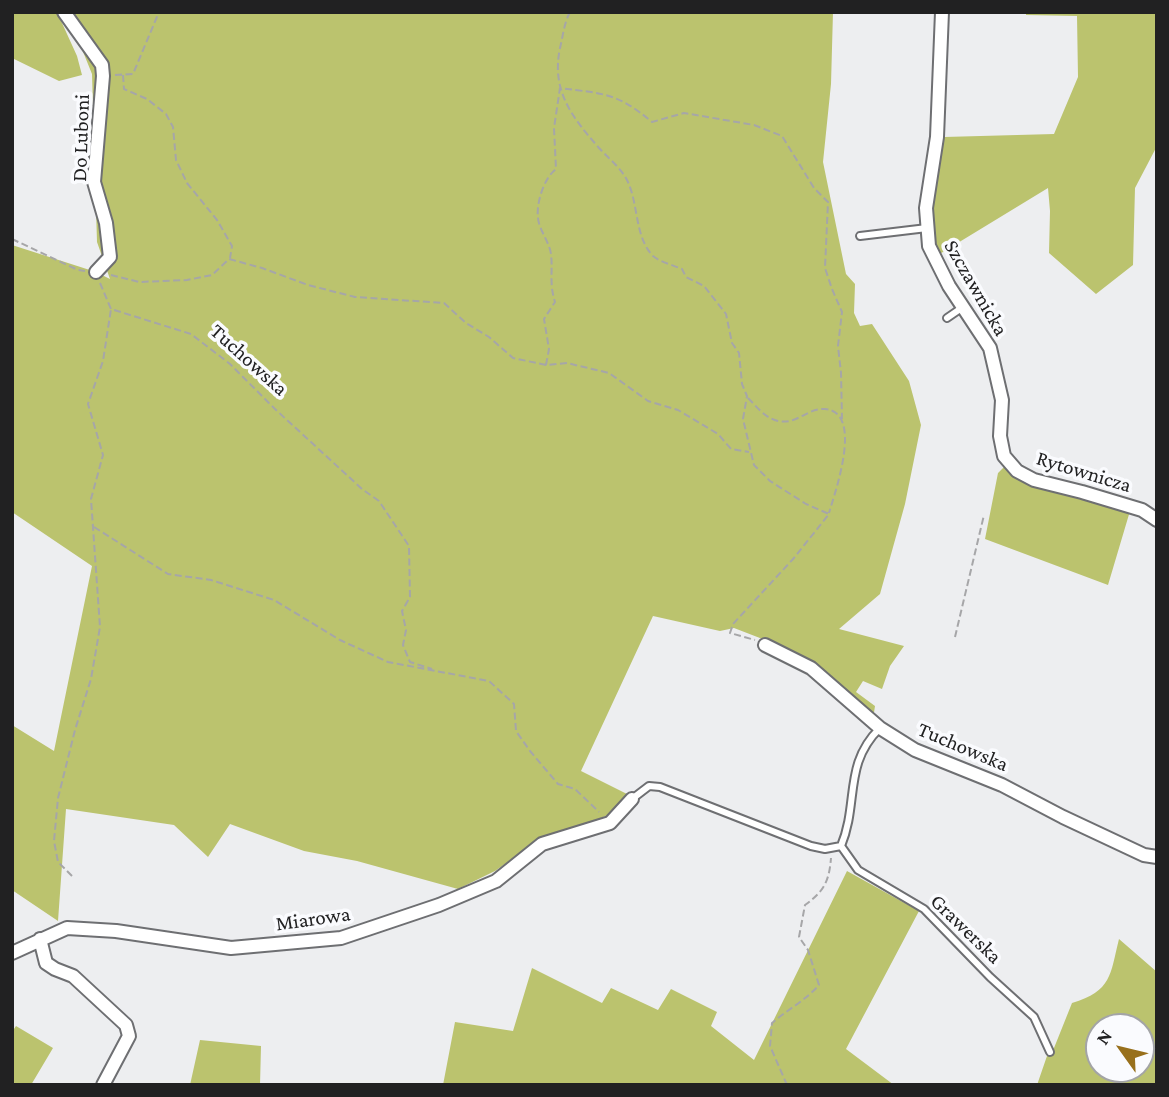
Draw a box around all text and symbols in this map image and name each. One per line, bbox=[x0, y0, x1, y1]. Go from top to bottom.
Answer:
street label: Do Luboni bbox=[67, 94, 95, 182]
street label: Szczawnicka bbox=[938, 236, 1014, 340]
street label: Tuchowska bbox=[205, 319, 293, 401]
street label: Rytownicza bbox=[1034, 446, 1134, 498]
street label: Tuchowska bbox=[914, 717, 1012, 777]
street label: Grawerska bbox=[925, 889, 1007, 969]
street label: Miarowa bbox=[274, 901, 352, 937]
north arrow bbox=[1085, 1013, 1155, 1083]
text: N bbox=[1092, 1026, 1116, 1048]

